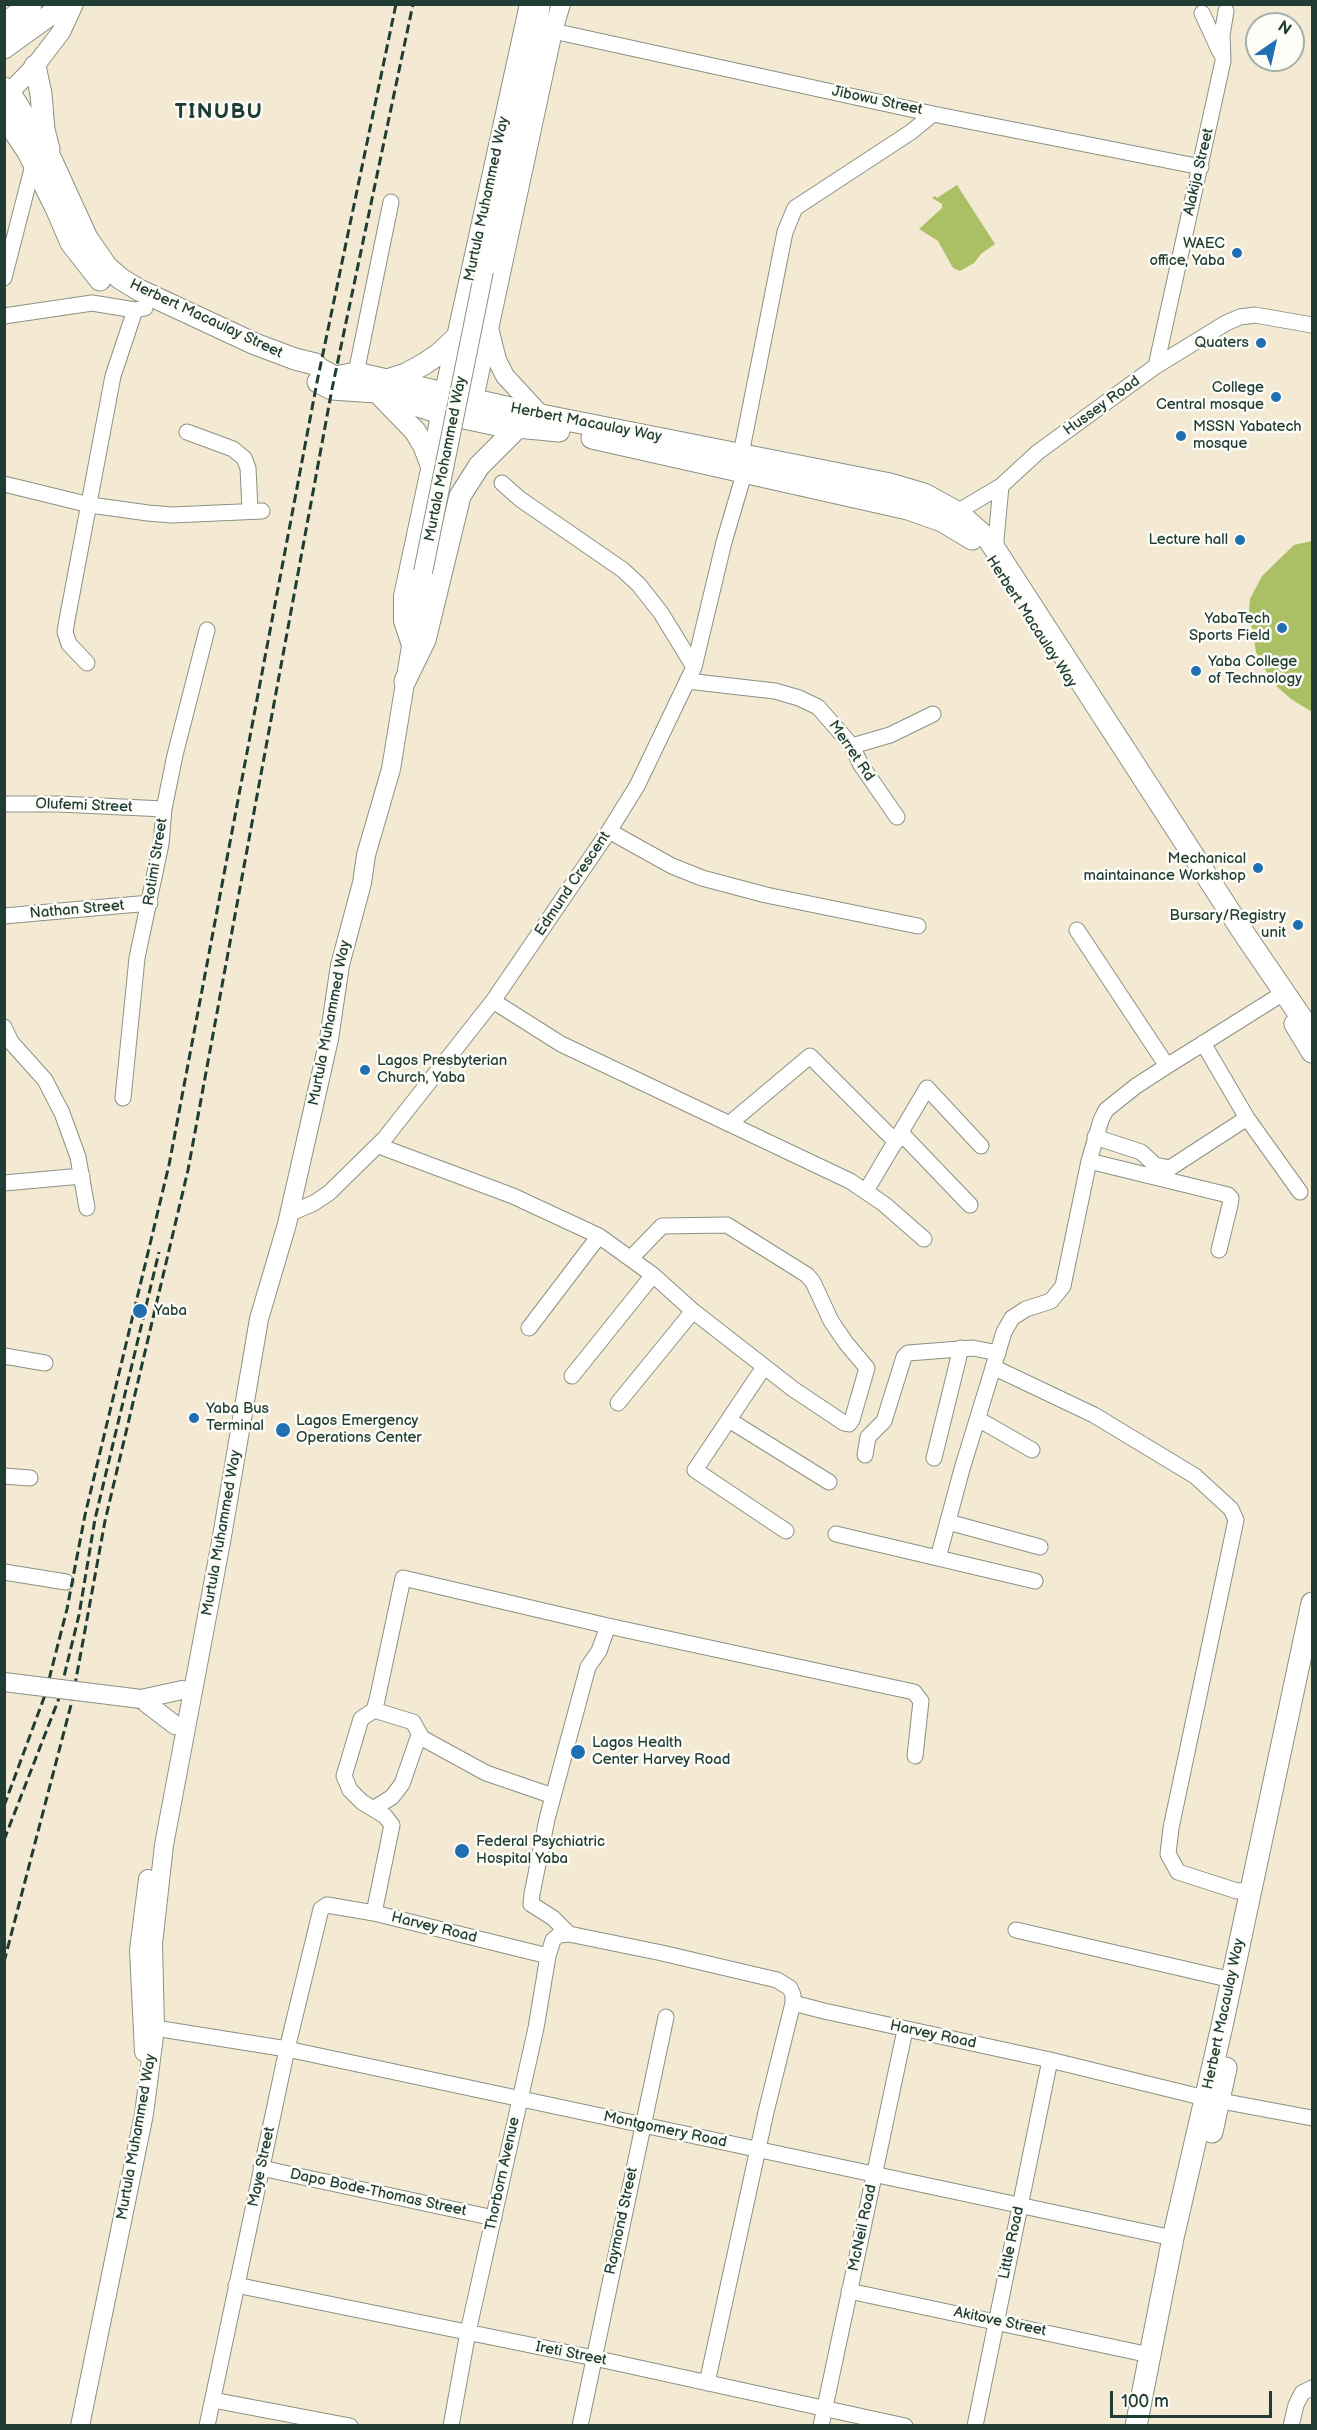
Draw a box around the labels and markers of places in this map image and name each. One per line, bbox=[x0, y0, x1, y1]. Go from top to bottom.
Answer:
place label: WAEC office, Yaba bbox=[1150, 235, 1225, 270]
marker: WAEC office, Yaba bbox=[1230, 246, 1244, 260]
place label: Quaters bbox=[1195, 334, 1249, 352]
marker: Quaters bbox=[1254, 336, 1268, 350]
place label: College Central mosque bbox=[1156, 379, 1264, 414]
marker: College Central mosque bbox=[1269, 390, 1283, 404]
place label: MSSN Yabatech mosque bbox=[1193, 418, 1302, 453]
marker: MSSN Yabatech mosque bbox=[1174, 429, 1188, 443]
place label: Lecture hall bbox=[1149, 531, 1228, 549]
marker: Lecture hall bbox=[1233, 533, 1247, 547]
place label: YabaTech Sports Field bbox=[1189, 610, 1270, 645]
marker: YabaTech Sports Field bbox=[1275, 621, 1289, 635]
place label: Yaba College of Technology bbox=[1208, 653, 1302, 688]
marker: Yaba College of Technology bbox=[1189, 664, 1203, 678]
place label: Mechanical maintainance Workshop bbox=[1084, 850, 1246, 885]
marker: Mechanical maintainance Workshop bbox=[1251, 861, 1265, 875]
place label: Bursary/Registry unit bbox=[1170, 907, 1286, 942]
marker: Bursary/Registry unit bbox=[1291, 918, 1305, 932]
place label: Lagos Presbyterian Church, Yaba bbox=[377, 1052, 507, 1087]
marker: Lagos Presbyterian Church, Yaba bbox=[358, 1063, 372, 1077]
marker: Yaba bbox=[131, 1302, 149, 1320]
place label: Yaba bbox=[154, 1302, 187, 1320]
place label: Yaba Bus Terminal bbox=[206, 1400, 269, 1435]
marker: Yaba Bus Terminal bbox=[187, 1411, 201, 1425]
place label: Lagos Emergency Operations Center bbox=[296, 1412, 422, 1447]
marker: Lagos Emergency Operations Center bbox=[274, 1421, 292, 1439]
place label: Lagos Health Center Harvey Road bbox=[592, 1734, 730, 1769]
marker: Lagos Health Center Harvey Road bbox=[569, 1743, 587, 1761]
place label: Federal Psychiatric Hospital Yaba bbox=[476, 1833, 605, 1868]
marker: Federal Psychiatric Hospital Yaba bbox=[453, 1842, 471, 1860]

